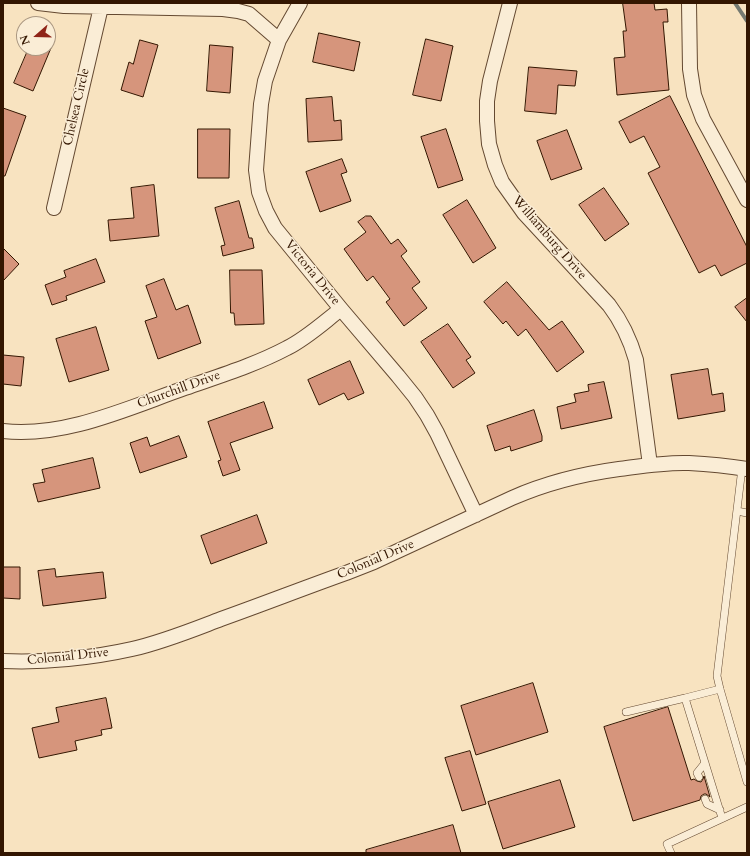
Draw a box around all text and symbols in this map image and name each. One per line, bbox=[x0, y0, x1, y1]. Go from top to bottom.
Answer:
north arrow bbox=[16, 16, 56, 56]
text: N bbox=[17, 33, 34, 47]
street label: Chelsea Circle bbox=[61, 67, 93, 147]
street label: Williamburg Drive bbox=[508, 193, 590, 283]
street label: Victoria Drive bbox=[281, 237, 343, 309]
street label: Churchill Drive bbox=[135, 368, 223, 412]
street label: Colonial Drive bbox=[335, 537, 417, 583]
street label: Colonial Drive bbox=[26, 645, 110, 669]

